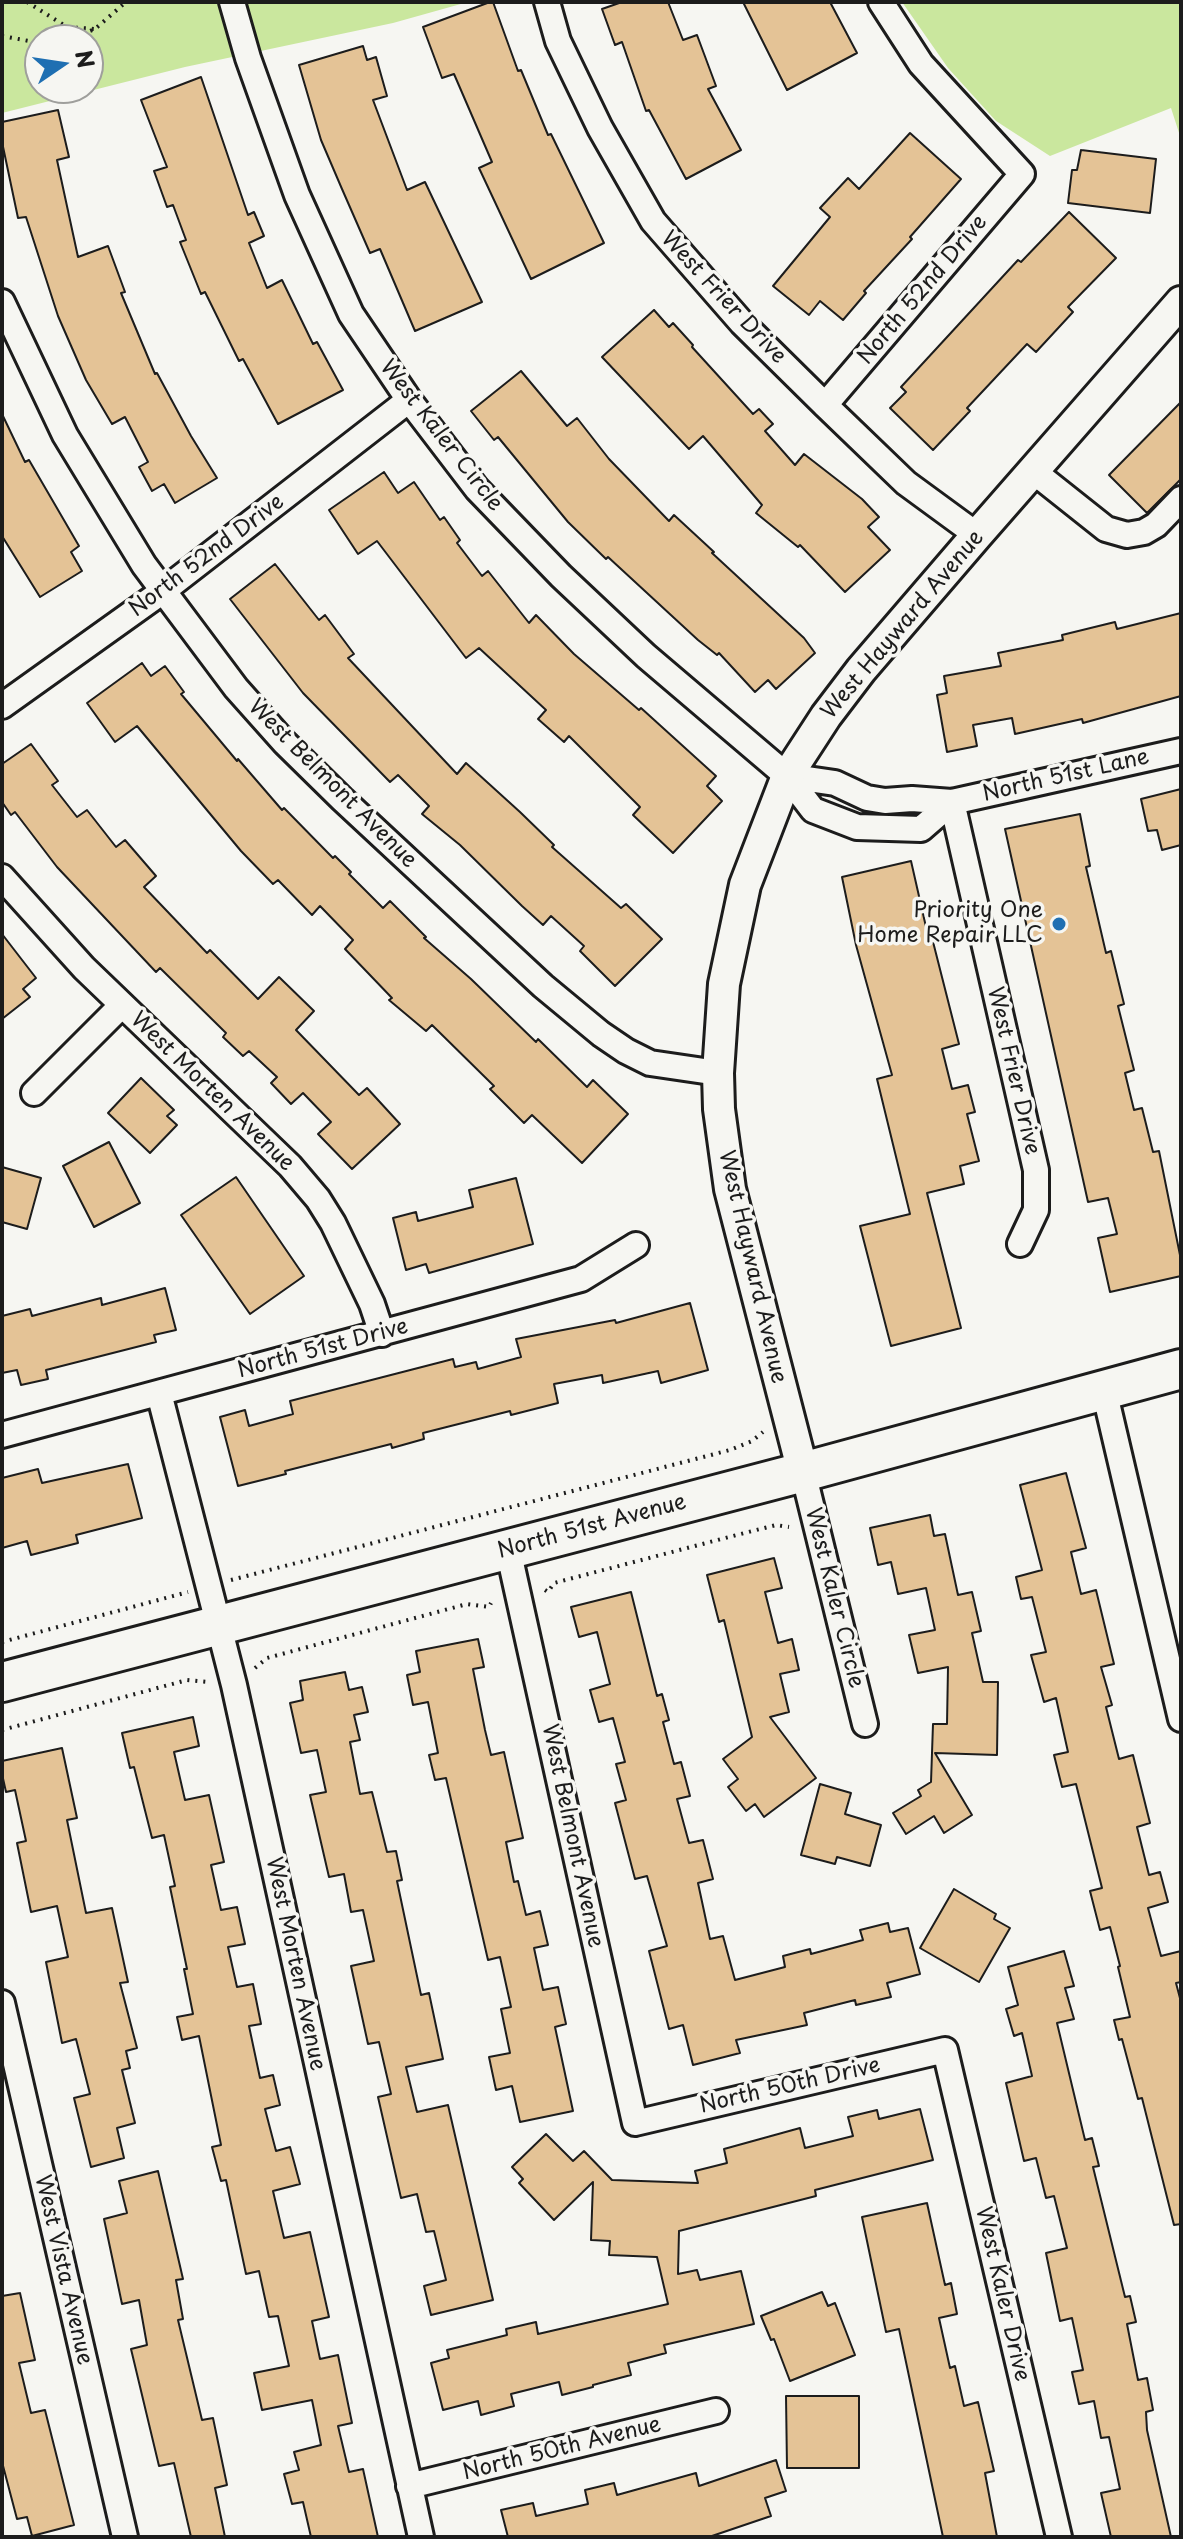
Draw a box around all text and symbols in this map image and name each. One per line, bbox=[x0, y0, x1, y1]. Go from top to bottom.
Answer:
north arrow bbox=[24, 24, 104, 104]
text: N bbox=[68, 47, 104, 71]
street label: North 52nd Drive bbox=[853, 210, 993, 370]
street label: West Frier Drive bbox=[655, 226, 791, 370]
street label: West Kaler Circle bbox=[374, 355, 508, 517]
street label: North 52nd Drive bbox=[124, 489, 290, 623]
street label: West Hayward Avenue bbox=[816, 525, 990, 725]
street label: West Belmont Avenue bbox=[242, 694, 422, 874]
street label: North 51st Lane bbox=[980, 744, 1152, 808]
place label: Priority One Home Repair LLC bbox=[857, 898, 1043, 950]
marker: Priority One Home Repair LLC bbox=[1050, 915, 1068, 933]
street label: West Frier Drive bbox=[981, 984, 1045, 1158]
street label: West Morten Avenue bbox=[125, 1007, 299, 1177]
street label: West Hayward Avenue bbox=[712, 1148, 792, 1386]
street label: North 51st Drive bbox=[235, 1314, 411, 1384]
street label: North 51st Avenue bbox=[495, 1489, 689, 1565]
street label: West Kaler Circle bbox=[799, 1505, 869, 1691]
street label: West Belmont Avenue bbox=[535, 1722, 609, 1950]
street label: West Morten Avenue bbox=[259, 1855, 331, 2073]
street label: North 50th Drive bbox=[697, 2052, 883, 2120]
street label: West Vista Avenue bbox=[28, 2172, 98, 2368]
street label: West Kaler Drive bbox=[969, 2204, 1035, 2384]
street label: North 50th Avenue bbox=[460, 2412, 664, 2486]

